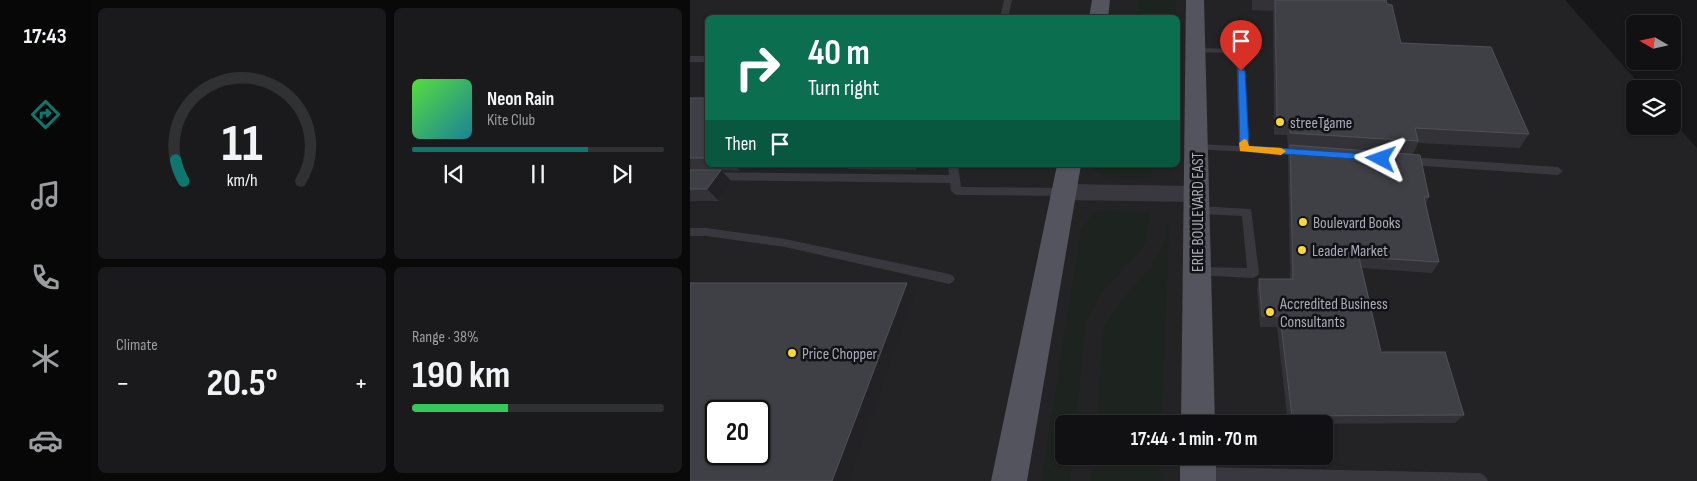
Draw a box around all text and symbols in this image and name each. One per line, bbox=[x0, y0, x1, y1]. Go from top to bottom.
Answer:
north arrow bbox=[1626, 15, 1681, 70]
map controls bbox=[1626, 15, 1681, 135]
pin bbox=[1220, 20, 1262, 71]
text: 17:43 bbox=[23, 23, 67, 50]
icon: arrive bbox=[1227, 27, 1255, 55]
text: 40 m bbox=[808, 32, 870, 75]
icon: right bbox=[725, 35, 790, 100]
text: Turn right bbox=[808, 75, 879, 102]
button: layers bbox=[1626, 80, 1681, 135]
text: Neon Rain bbox=[487, 88, 554, 111]
icon: directions bbox=[28, 97, 63, 132]
text: Kite Club bbox=[487, 111, 535, 130]
text: 11 bbox=[222, 113, 262, 176]
place label: streeTgame bbox=[1290, 114, 1352, 133]
marker: streeTgame bbox=[1274, 116, 1286, 128]
icon: arrive bbox=[766, 130, 794, 158]
position arrow bbox=[1354, 132, 1406, 184]
text: Then bbox=[725, 133, 756, 156]
street label: ERIE BOULEVARD EAST bbox=[1189, 152, 1208, 272]
icon: previous bbox=[440, 160, 468, 188]
icon: pause bbox=[524, 160, 552, 188]
icon: next bbox=[608, 160, 636, 188]
text: km/h bbox=[227, 170, 257, 191]
icon: music bbox=[28, 178, 63, 213]
place label: Boulevard Books bbox=[1313, 214, 1401, 233]
marker: Boulevard Books bbox=[1297, 216, 1309, 228]
place label: Leader Market bbox=[1312, 242, 1388, 261]
marker: Leader Market bbox=[1296, 244, 1308, 256]
icon: phone bbox=[28, 260, 63, 295]
place label: Accredited Business Consultants bbox=[1279, 295, 1388, 332]
marker: Accredited Business Consultants bbox=[1264, 306, 1276, 318]
text: Range · 38% bbox=[412, 328, 479, 347]
text: Climate bbox=[116, 336, 158, 355]
icon: climate bbox=[28, 341, 63, 376]
place label: Price Chopper bbox=[802, 345, 878, 364]
marker: Price Chopper bbox=[786, 347, 798, 359]
text: 190 km bbox=[412, 353, 510, 398]
text: 20.5° bbox=[206, 361, 278, 406]
text: − bbox=[116, 367, 130, 400]
text: + bbox=[354, 367, 368, 400]
speed limit sign: 20 bbox=[705, 400, 770, 465]
icon: car bbox=[28, 423, 63, 458]
text: 17:44 · 1 min · 70 m bbox=[1131, 428, 1257, 451]

